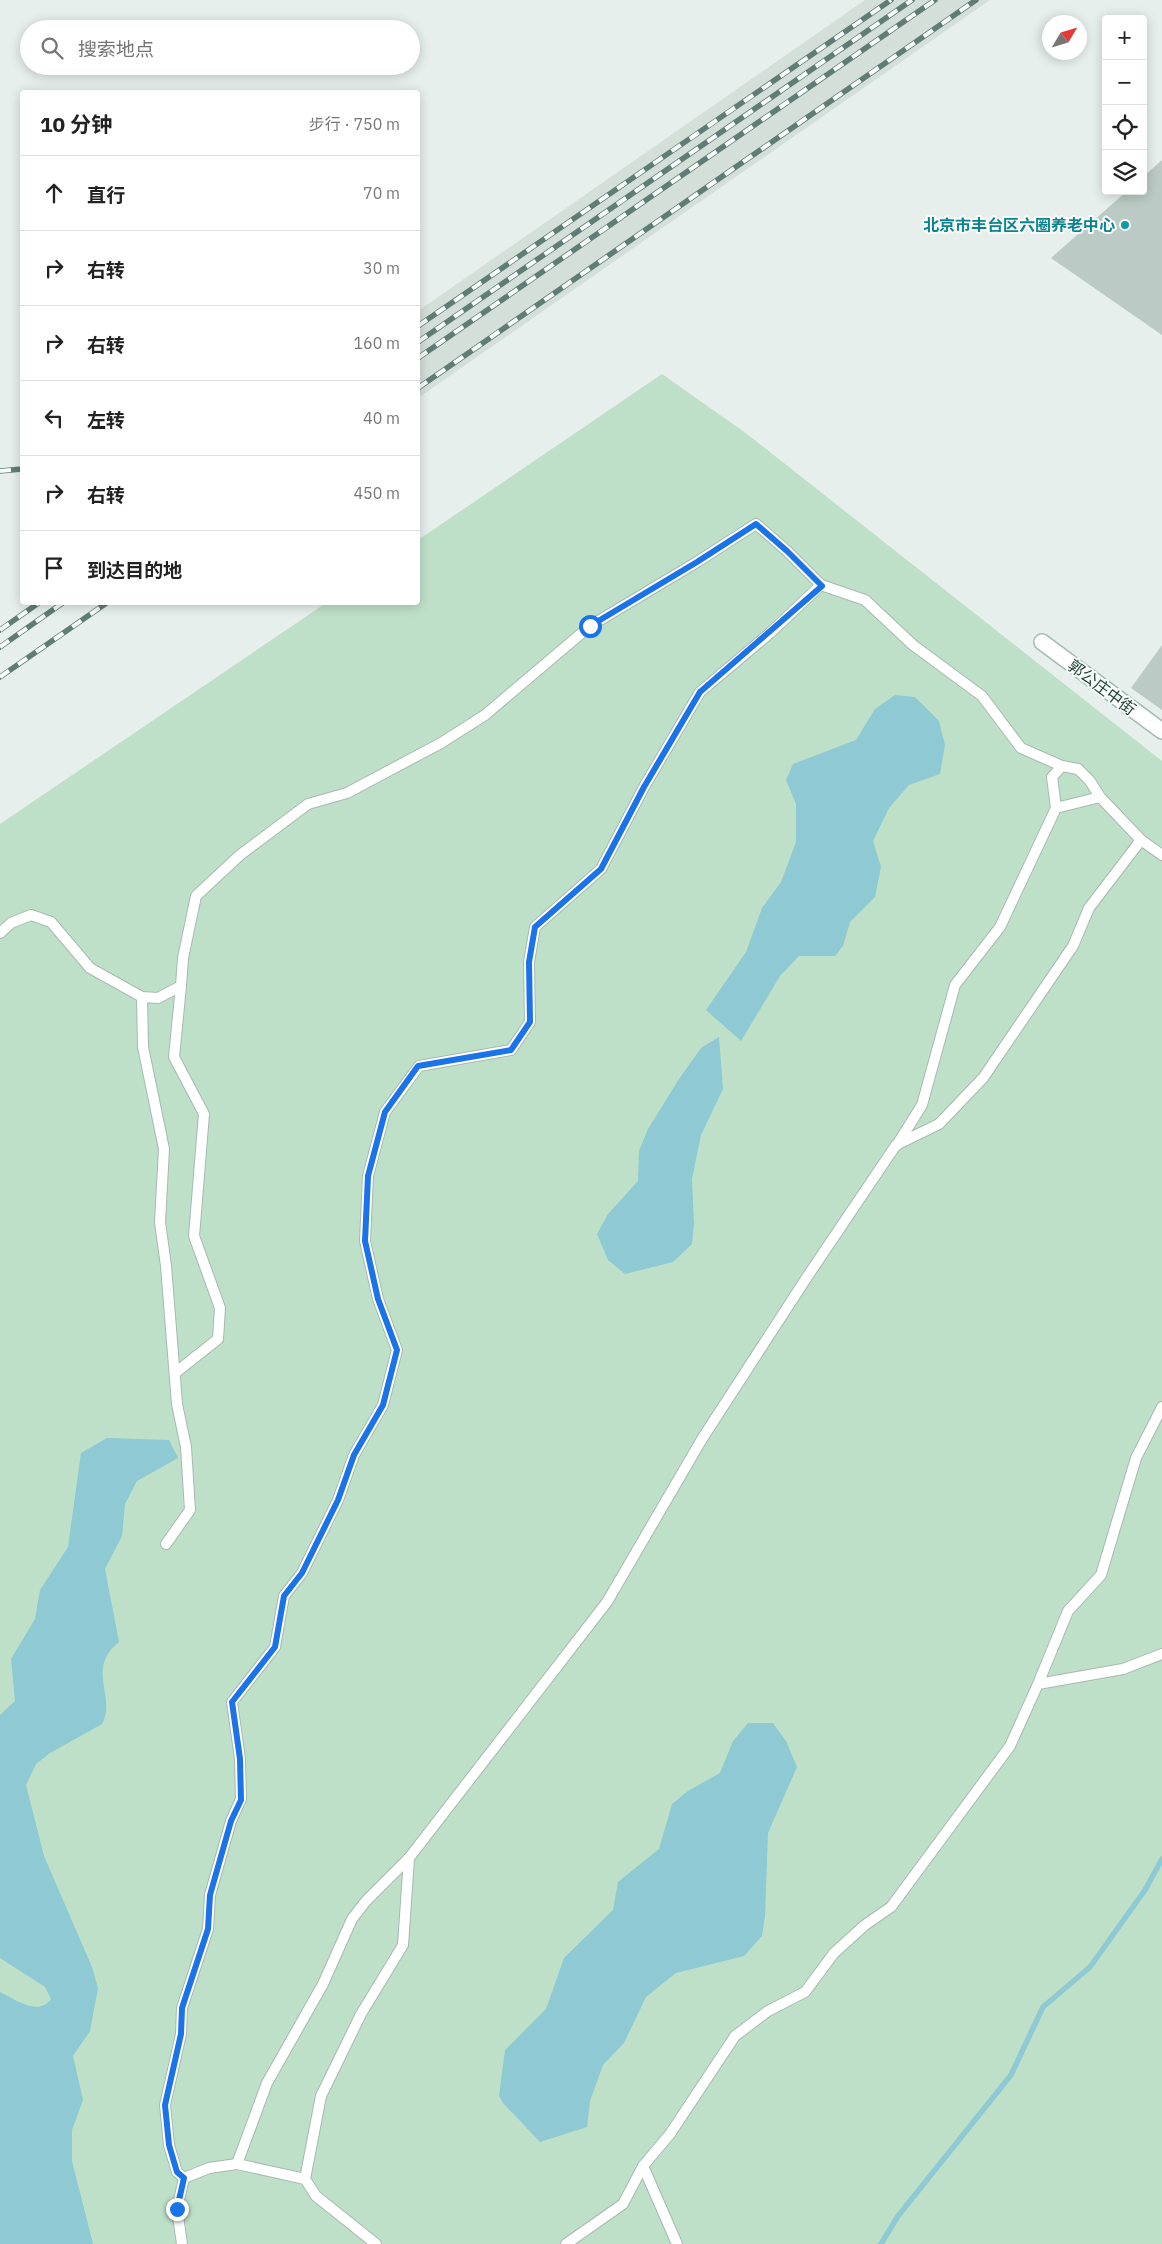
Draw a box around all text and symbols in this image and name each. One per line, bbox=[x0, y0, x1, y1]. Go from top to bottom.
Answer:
north arrow bbox=[1042, 15, 1087, 60]
map controls bbox=[1102, 15, 1147, 195]
button: + bbox=[1102, 15, 1147, 60]
search box bbox=[20, 20, 420, 75]
icon: search bbox=[38, 34, 66, 62]
text: 搜索地点 bbox=[78, 37, 154, 61]
button: − bbox=[1102, 60, 1147, 105]
button: locate bbox=[1102, 105, 1147, 150]
text: 10 分钟 bbox=[40, 110, 112, 138]
text: 步行 · 750 m bbox=[309, 114, 400, 134]
button: layers bbox=[1102, 150, 1147, 195]
icon: ahead bbox=[40, 179, 68, 207]
text: 直行 bbox=[87, 183, 125, 207]
text: 70 m bbox=[363, 183, 400, 203]
place label: 北京市丰台区六圈养老中心 bbox=[923, 215, 1115, 235]
marker: 北京市丰台区六圈养老中心 bbox=[1119, 219, 1131, 231]
icon: right bbox=[40, 254, 68, 282]
text: 右转 bbox=[87, 258, 125, 282]
text: 30 m bbox=[363, 258, 400, 278]
icon: right bbox=[40, 329, 68, 357]
text: 右转 bbox=[87, 333, 125, 357]
text: 160 m bbox=[353, 333, 400, 353]
icon: left bbox=[40, 404, 68, 432]
text: 左转 bbox=[87, 408, 125, 432]
text: 40 m bbox=[363, 408, 400, 428]
icon: right bbox=[40, 479, 68, 507]
text: 右转 bbox=[87, 483, 125, 507]
text: 450 m bbox=[353, 483, 400, 503]
icon: arrive bbox=[40, 554, 68, 582]
text: 到达目的地 bbox=[87, 558, 182, 582]
route start bbox=[579, 615, 602, 638]
street label: 郭公庄中街 bbox=[1064, 655, 1140, 719]
route end bbox=[166, 2198, 189, 2221]

